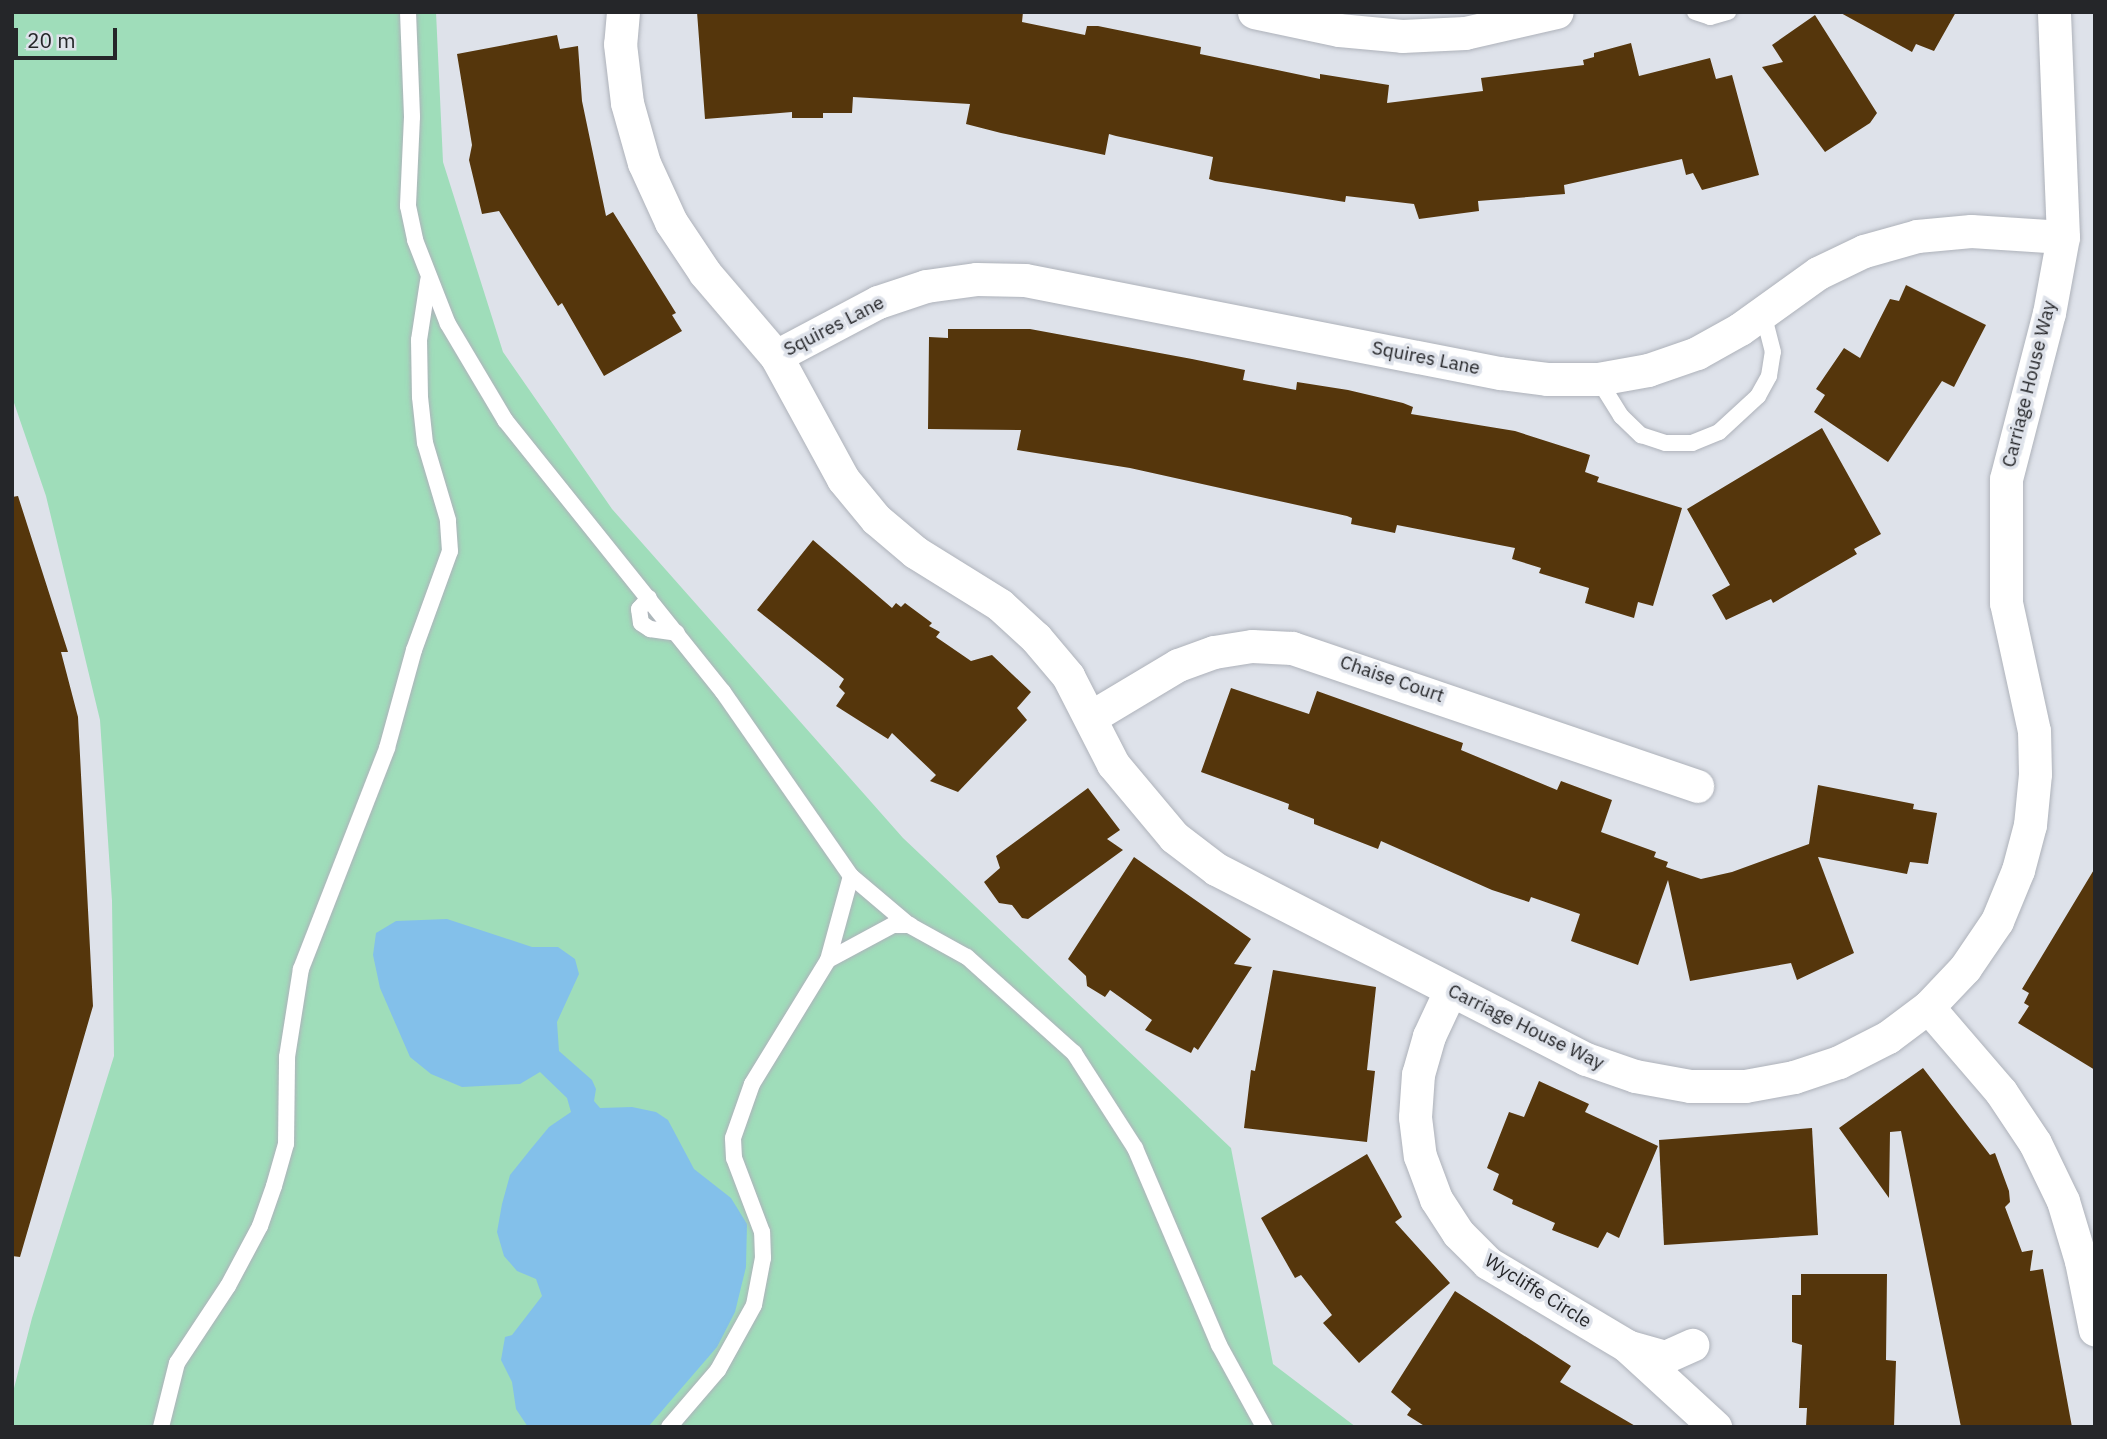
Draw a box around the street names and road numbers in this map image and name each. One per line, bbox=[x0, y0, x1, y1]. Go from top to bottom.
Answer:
street label: Squires Lane bbox=[780, 291, 888, 361]
street label: Carriage House Way bbox=[1997, 298, 2061, 470]
street label: Squires Lane bbox=[1370, 336, 1482, 380]
street label: Chaise Court bbox=[1337, 651, 1447, 707]
street label: Carriage House Way bbox=[1444, 979, 1608, 1075]
street label: Wycliffe Circle bbox=[1480, 1249, 1596, 1333]

